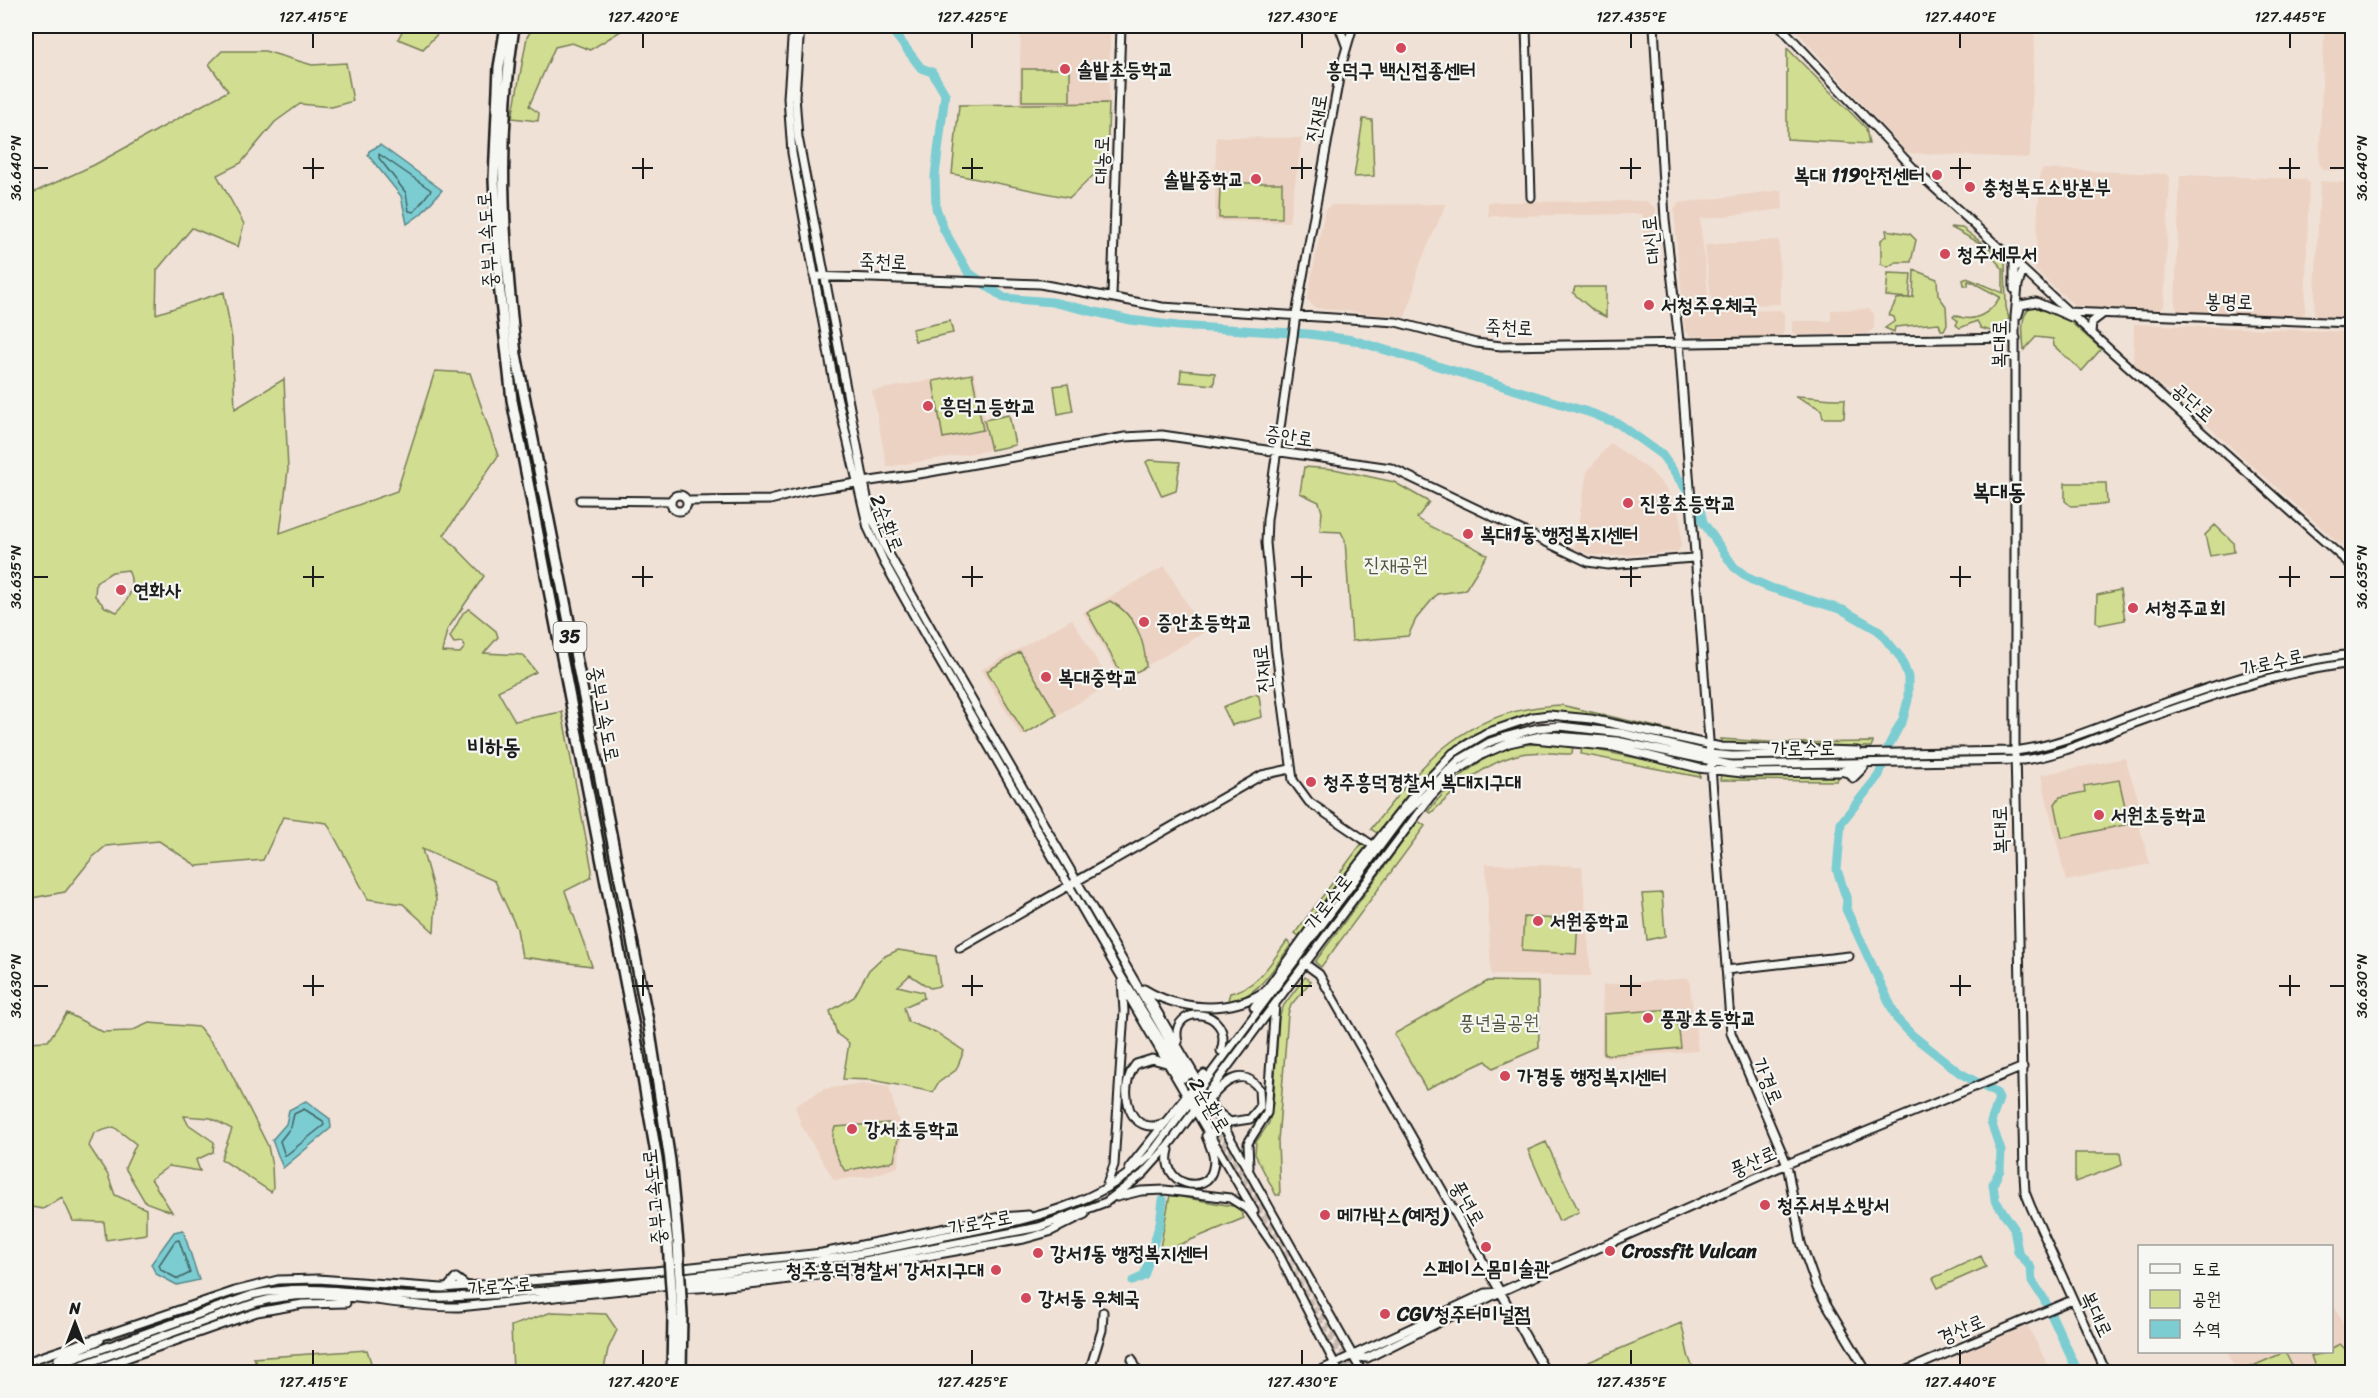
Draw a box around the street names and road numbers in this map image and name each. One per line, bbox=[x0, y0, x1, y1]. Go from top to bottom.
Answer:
street label: 진재로 bbox=[1295, 91, 1338, 145]
street label: 대농로 bbox=[1083, 135, 1120, 185]
street label: 중부고속도로 bbox=[467, 191, 508, 289]
street label: 대신로 bbox=[1632, 214, 1671, 266]
street label: 죽천로 bbox=[858, 243, 908, 280]
street label: 봉명로 bbox=[2204, 283, 2254, 320]
street label: 죽천로 bbox=[1484, 309, 1534, 346]
street label: 복대로 bbox=[1982, 320, 2017, 368]
street label: 공단로 bbox=[2163, 373, 2222, 431]
street label: 증안로 bbox=[1263, 416, 1315, 457]
street label: 2순환로 bbox=[859, 489, 914, 557]
road number: 35 bbox=[554, 622, 586, 652]
street label: 가로수로 bbox=[2237, 638, 2307, 687]
street label: 진재로 bbox=[1243, 643, 1282, 695]
street label: 중부고속도로 bbox=[577, 663, 630, 765]
street label: 가로수로 bbox=[1771, 730, 1835, 767]
street label: 복대로 bbox=[1982, 805, 2019, 855]
street label: 가로수로 bbox=[1295, 866, 1362, 939]
street label: 가경로 bbox=[1742, 1052, 1793, 1110]
street label: 2순환로 bbox=[1179, 1071, 1240, 1140]
street label: 풍산로 bbox=[1724, 1136, 1782, 1187]
street label: 중부고속도로 bbox=[632, 1147, 677, 1247]
street label: 풍년로 bbox=[1440, 1174, 1495, 1233]
street label: 가로수로 bbox=[945, 1199, 1015, 1246]
street label: 가로수로 bbox=[466, 1266, 534, 1307]
street label: 복대로 bbox=[2070, 1285, 2123, 1343]
street label: 경산로 bbox=[1932, 1304, 1990, 1355]

